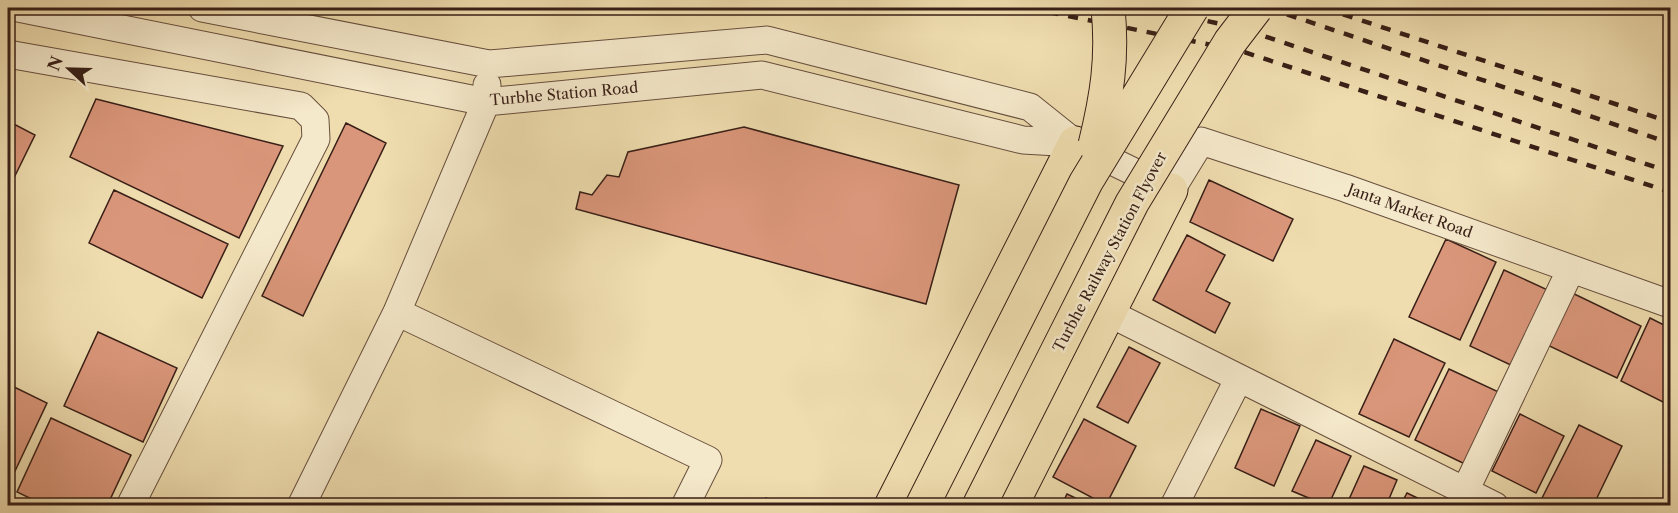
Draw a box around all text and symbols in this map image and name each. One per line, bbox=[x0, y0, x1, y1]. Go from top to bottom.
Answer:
north arrow bbox=[39, 39, 99, 99]
text: N bbox=[43, 53, 67, 74]
street label: Turbhe Station Road bbox=[489, 78, 639, 109]
street label: Turbhe Railway Station Flyover bbox=[1049, 148, 1171, 355]
street label: Janta Market Road bbox=[1343, 178, 1475, 242]

